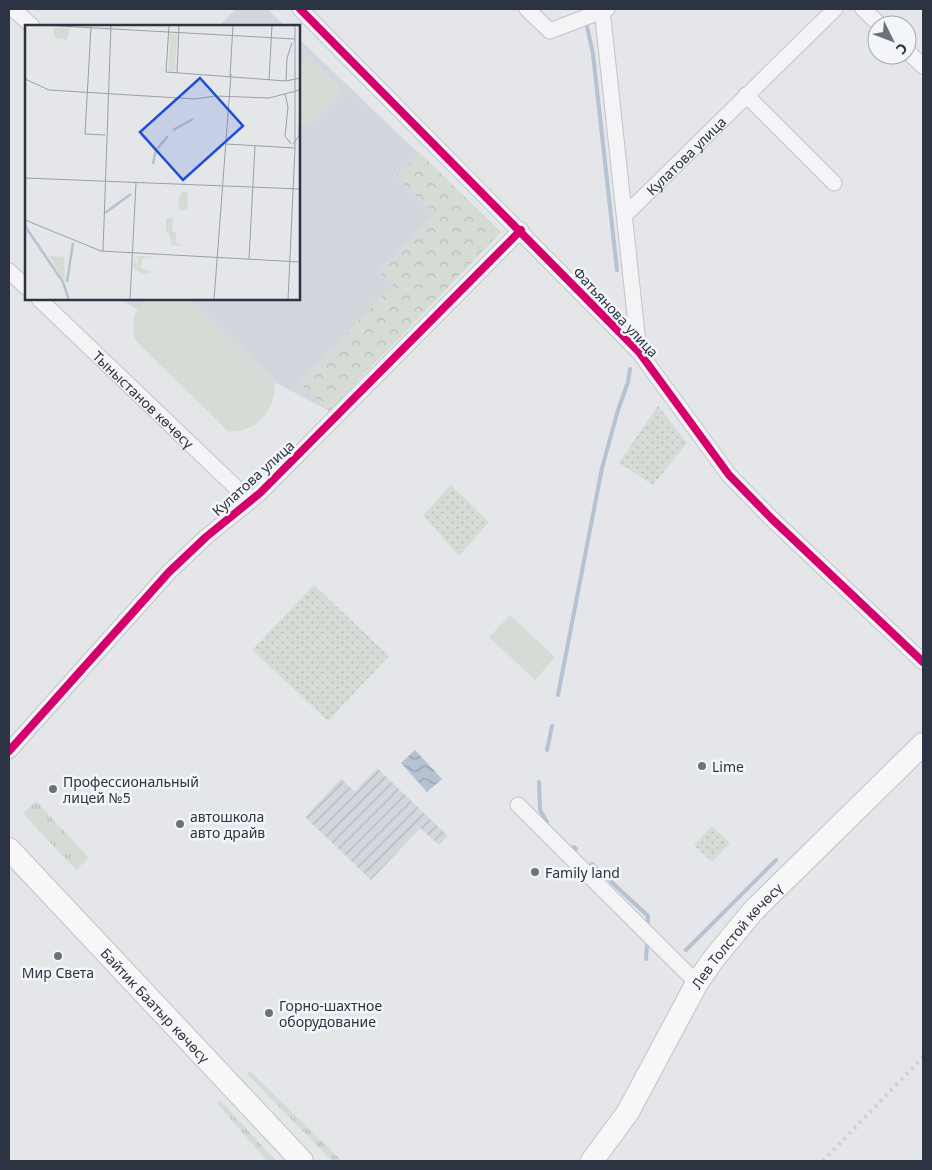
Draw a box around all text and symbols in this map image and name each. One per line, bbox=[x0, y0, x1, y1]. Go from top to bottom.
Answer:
north arrow bbox=[867, 15, 917, 65]
inset map bbox=[25, 25, 300, 300]
text: С bbox=[892, 39, 912, 59]
street label: Кулатова улица bbox=[642, 112, 730, 199]
street label: Фатьянова улица bbox=[569, 263, 663, 361]
street label: Тыныстанов көчөсү bbox=[89, 346, 199, 453]
street label: Кулатова улица bbox=[208, 436, 298, 520]
place label: Lime bbox=[712, 757, 744, 776]
marker: Lime bbox=[696, 760, 708, 772]
place label: Профессиональный лицей №5 bbox=[63, 772, 199, 807]
marker: Профессиональный лицей №5 bbox=[47, 783, 59, 795]
place label: автошкола авто драйв bbox=[190, 807, 265, 842]
marker: автошкола авто драйв bbox=[174, 818, 186, 830]
place label: Family land bbox=[545, 863, 620, 882]
marker: Family land bbox=[529, 866, 541, 878]
street label: Лев Толстой көчөсү bbox=[687, 878, 787, 992]
street label: Байтик Баатыр көчөсү bbox=[97, 943, 215, 1067]
marker: Мир Света bbox=[52, 950, 64, 962]
place label: Мир Света bbox=[22, 963, 94, 982]
place label: Горно-шахтное оборудование bbox=[279, 996, 382, 1031]
marker: Горно-шахтное оборудование bbox=[263, 1007, 275, 1019]

